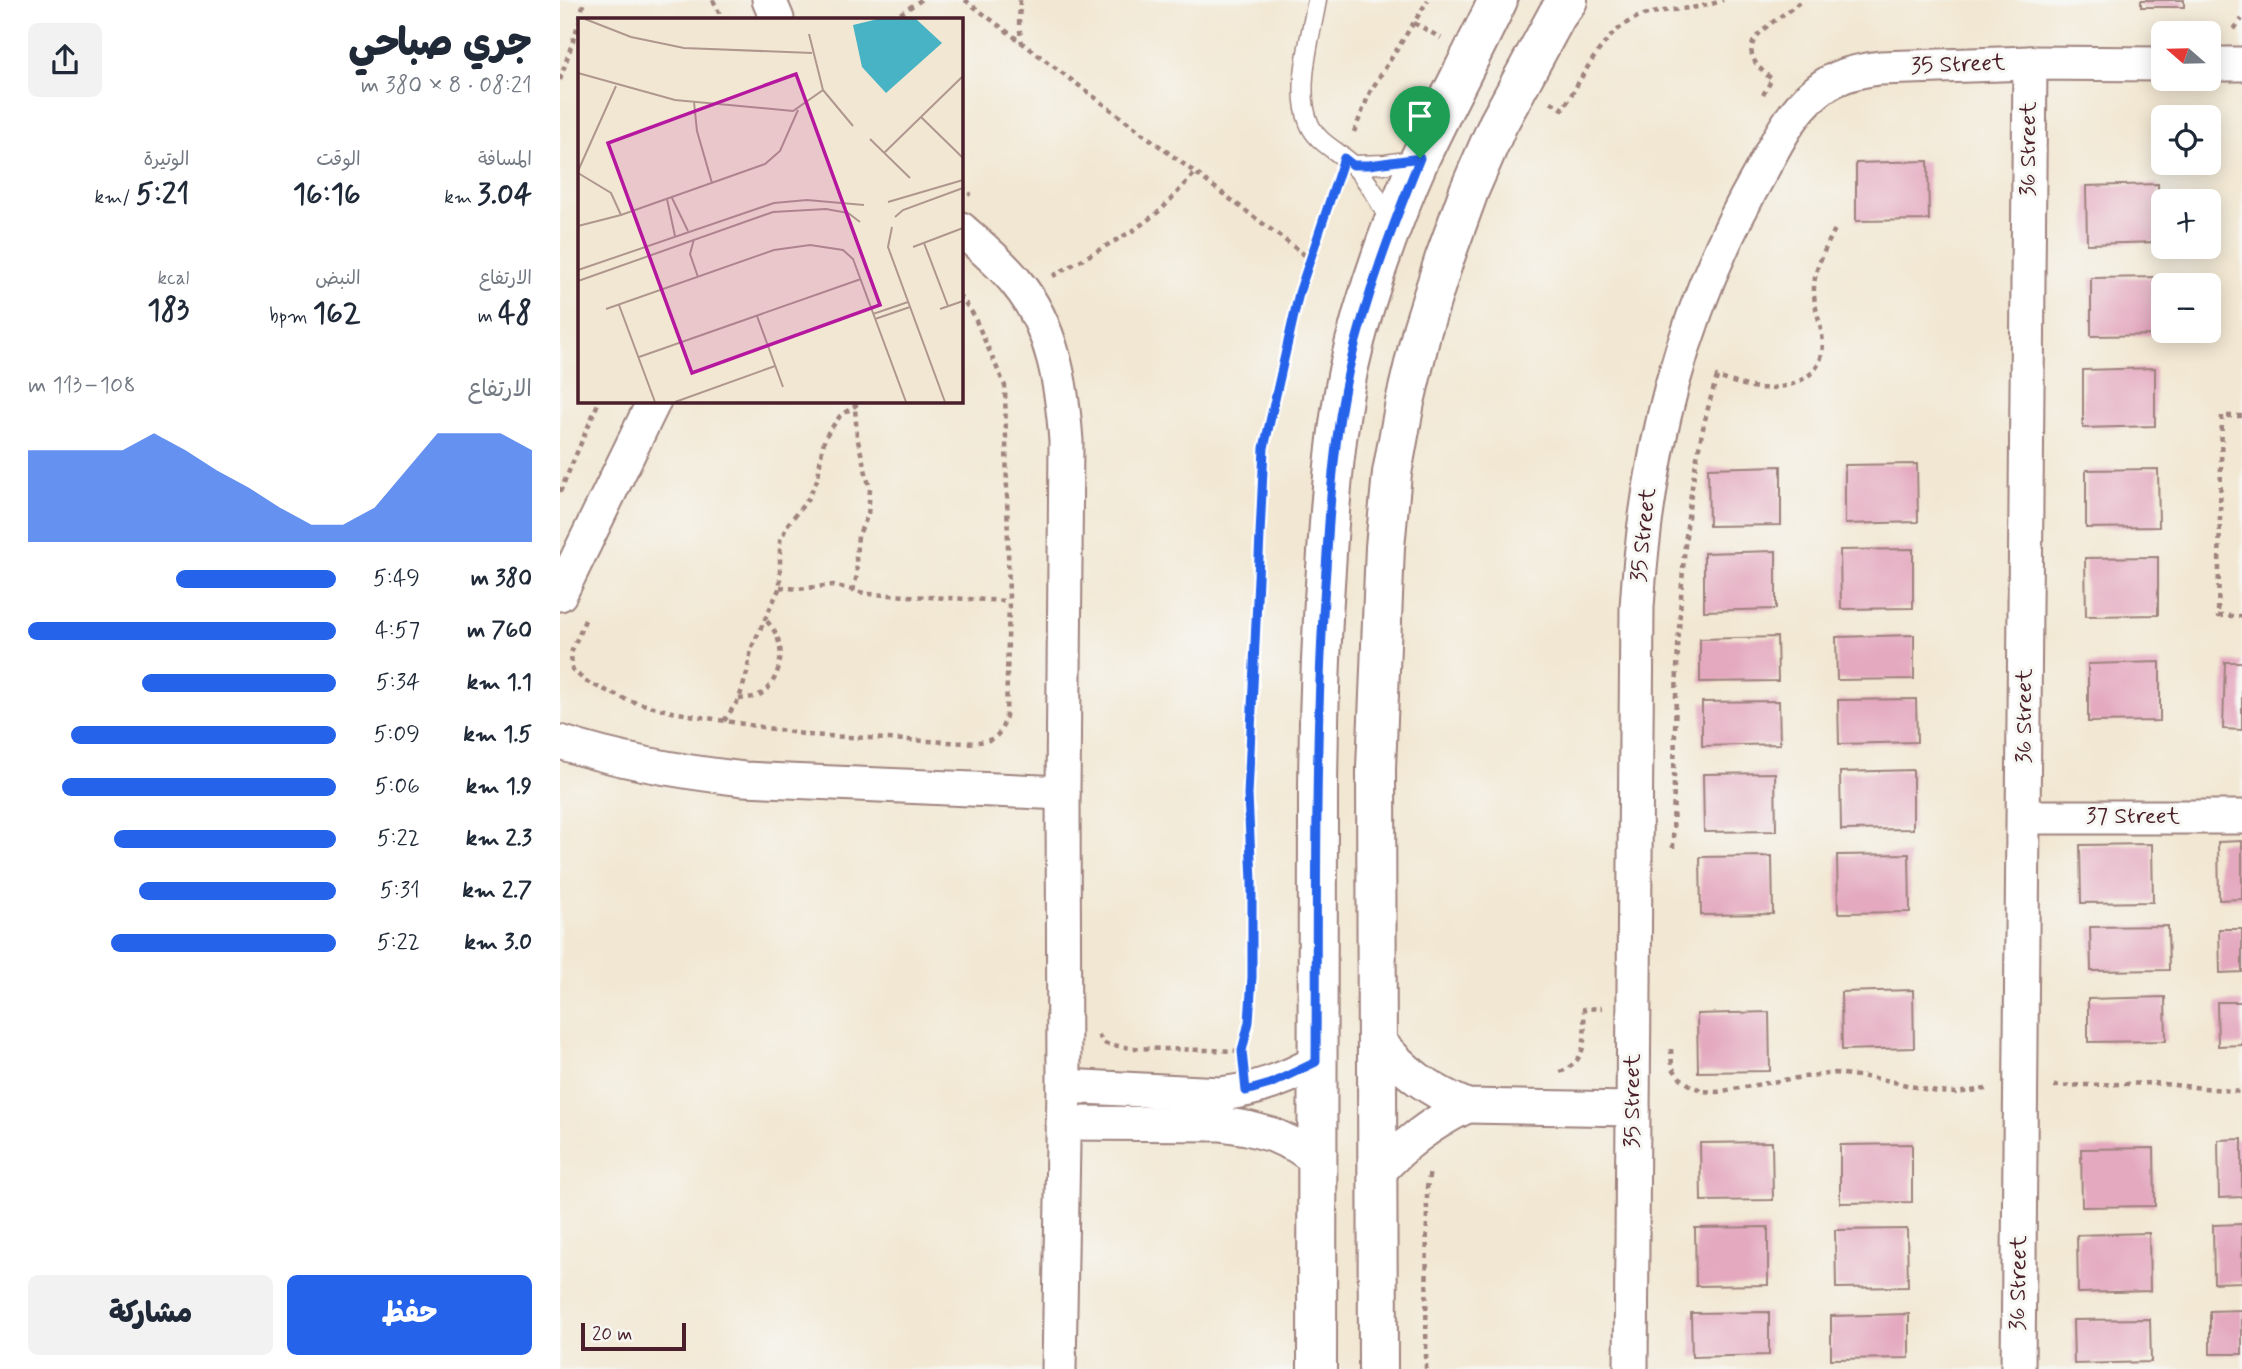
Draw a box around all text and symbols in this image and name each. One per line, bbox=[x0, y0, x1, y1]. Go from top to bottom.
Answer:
inset map bbox=[578, 18, 962, 402]
text: جري صباحي bbox=[348, 20, 532, 69]
north arrow bbox=[2151, 21, 2221, 91]
map controls bbox=[2151, 21, 2221, 343]
button: share bbox=[28, 23, 102, 97]
street label: 35 Street bbox=[1910, 48, 2006, 82]
text: 08:21 · 8 × 380 m bbox=[361, 71, 532, 101]
pin bbox=[1390, 86, 1450, 158]
icon: arrive bbox=[1401, 97, 1439, 135]
street label: 36 Street bbox=[2014, 101, 2044, 197]
button: locate bbox=[2151, 105, 2221, 175]
text: الوتيرة bbox=[143, 147, 189, 172]
text: الوقت bbox=[316, 147, 361, 172]
text: المسافة bbox=[478, 147, 532, 172]
text: 5:21 bbox=[136, 175, 189, 214]
text: 16:16 bbox=[293, 175, 361, 214]
text: 3.04 bbox=[477, 175, 532, 214]
text: /km bbox=[95, 185, 136, 210]
text: km bbox=[444, 185, 477, 210]
button: + bbox=[2151, 189, 2221, 259]
text: kcal bbox=[157, 266, 189, 291]
text: النبض bbox=[315, 266, 361, 291]
text: الارتفاع bbox=[479, 266, 532, 291]
button: − bbox=[2151, 273, 2221, 343]
text: 183 bbox=[147, 291, 189, 330]
text: 162 bbox=[313, 294, 361, 333]
text: 48 bbox=[498, 294, 532, 333]
text: bpm bbox=[269, 304, 313, 329]
text: m bbox=[478, 304, 498, 329]
text: 108–113 m bbox=[28, 371, 136, 401]
text: الارتفاع bbox=[468, 375, 532, 405]
street label: 35 Street bbox=[1624, 486, 1664, 584]
text: 5:49 bbox=[373, 564, 420, 594]
text: 380 m bbox=[471, 564, 532, 594]
text: 4:57 bbox=[375, 616, 420, 646]
text: 760 m bbox=[467, 616, 532, 646]
text: 5:34 bbox=[376, 668, 420, 698]
text: 1.1 km bbox=[467, 668, 532, 698]
street label: 36 Street bbox=[2010, 668, 2040, 764]
text: 5:09 bbox=[373, 720, 420, 750]
text: 1.5 km bbox=[463, 720, 532, 750]
text: 5:06 bbox=[374, 772, 420, 802]
text: 1.9 km bbox=[466, 772, 532, 802]
street label: 37 Street bbox=[2086, 802, 2180, 832]
text: 5:22 bbox=[377, 824, 420, 854]
text: 2.3 km bbox=[466, 824, 532, 854]
text: 5:31 bbox=[380, 876, 420, 906]
text: 2.7 km bbox=[462, 876, 532, 906]
text: 5:22 bbox=[377, 928, 420, 958]
text: 3.0 km bbox=[464, 928, 532, 958]
street label: 35 Street bbox=[1618, 1053, 1648, 1148]
street label: 36 Street bbox=[2003, 1235, 2035, 1331]
button: مشاركة bbox=[28, 1275, 273, 1355]
button: حفظ bbox=[287, 1275, 532, 1355]
scale bar bbox=[581, 1320, 686, 1352]
text: 20 m bbox=[592, 1322, 632, 1347]

